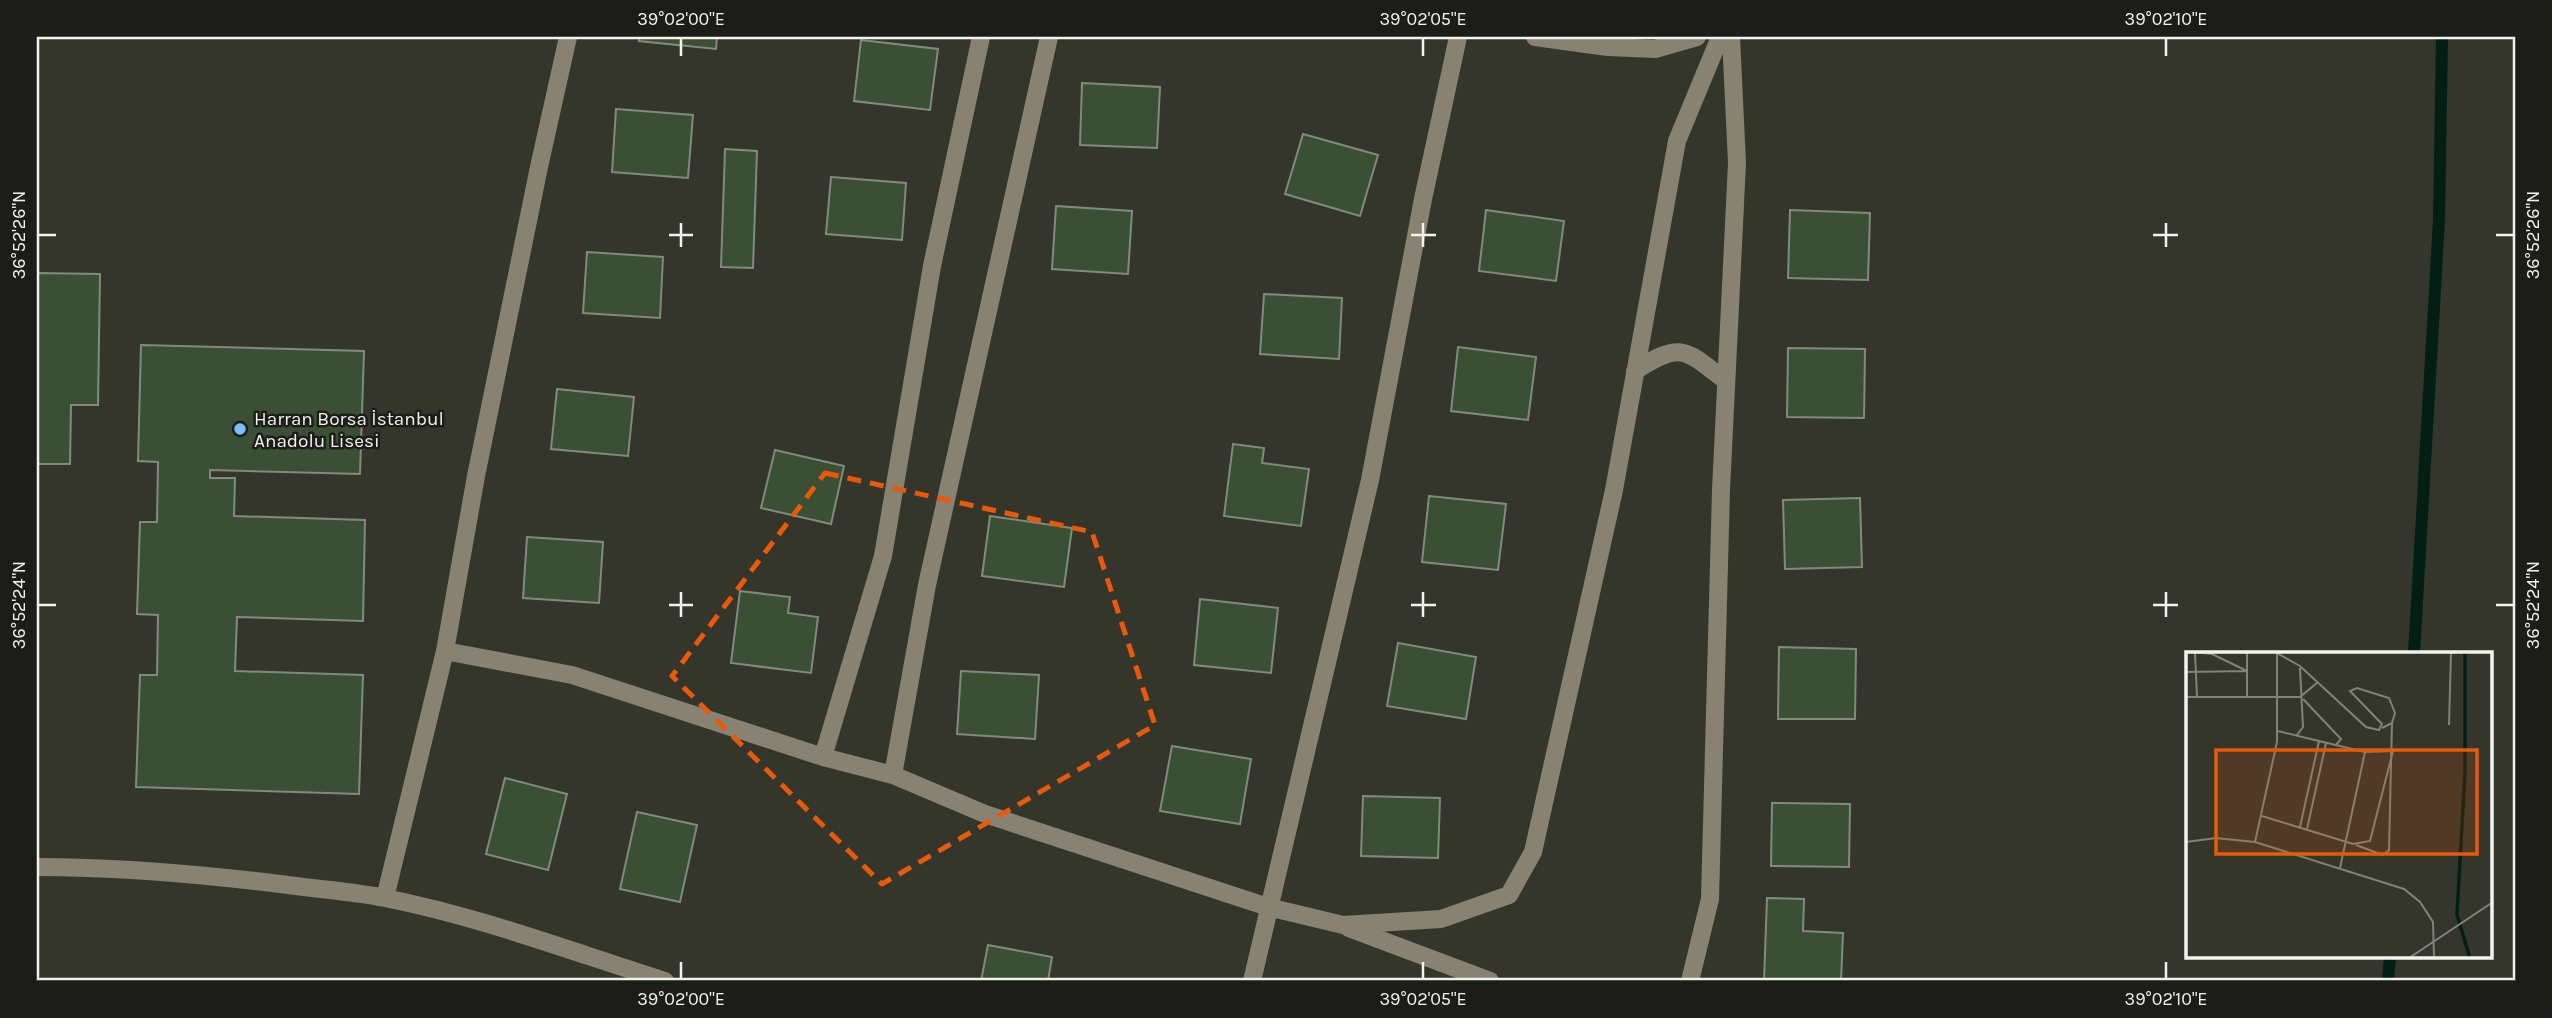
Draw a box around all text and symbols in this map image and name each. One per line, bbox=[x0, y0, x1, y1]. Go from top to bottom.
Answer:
text: 39°02'00"E bbox=[637, 8, 725, 30]
text: 39°02'05"E bbox=[1379, 8, 1467, 30]
text: 39°02'10"E bbox=[2125, 8, 2207, 30]
text: 36°52'26"N bbox=[8, 191, 30, 279]
text: 36°52'26"N bbox=[2522, 191, 2544, 279]
place label: Harran Borsa İstanbul Anadolu Lisesi bbox=[254, 408, 444, 452]
marker: Harran Borsa İstanbul Anadolu Lisesi bbox=[232, 421, 248, 437]
text: 36°52'24"N bbox=[8, 561, 30, 649]
text: 36°52'24"N bbox=[2522, 561, 2544, 649]
inset map bbox=[2186, 652, 2492, 958]
text: 39°02'00"E bbox=[637, 988, 725, 1010]
text: 39°02'05"E bbox=[1379, 988, 1467, 1010]
text: 39°02'10"E bbox=[2125, 988, 2207, 1010]

